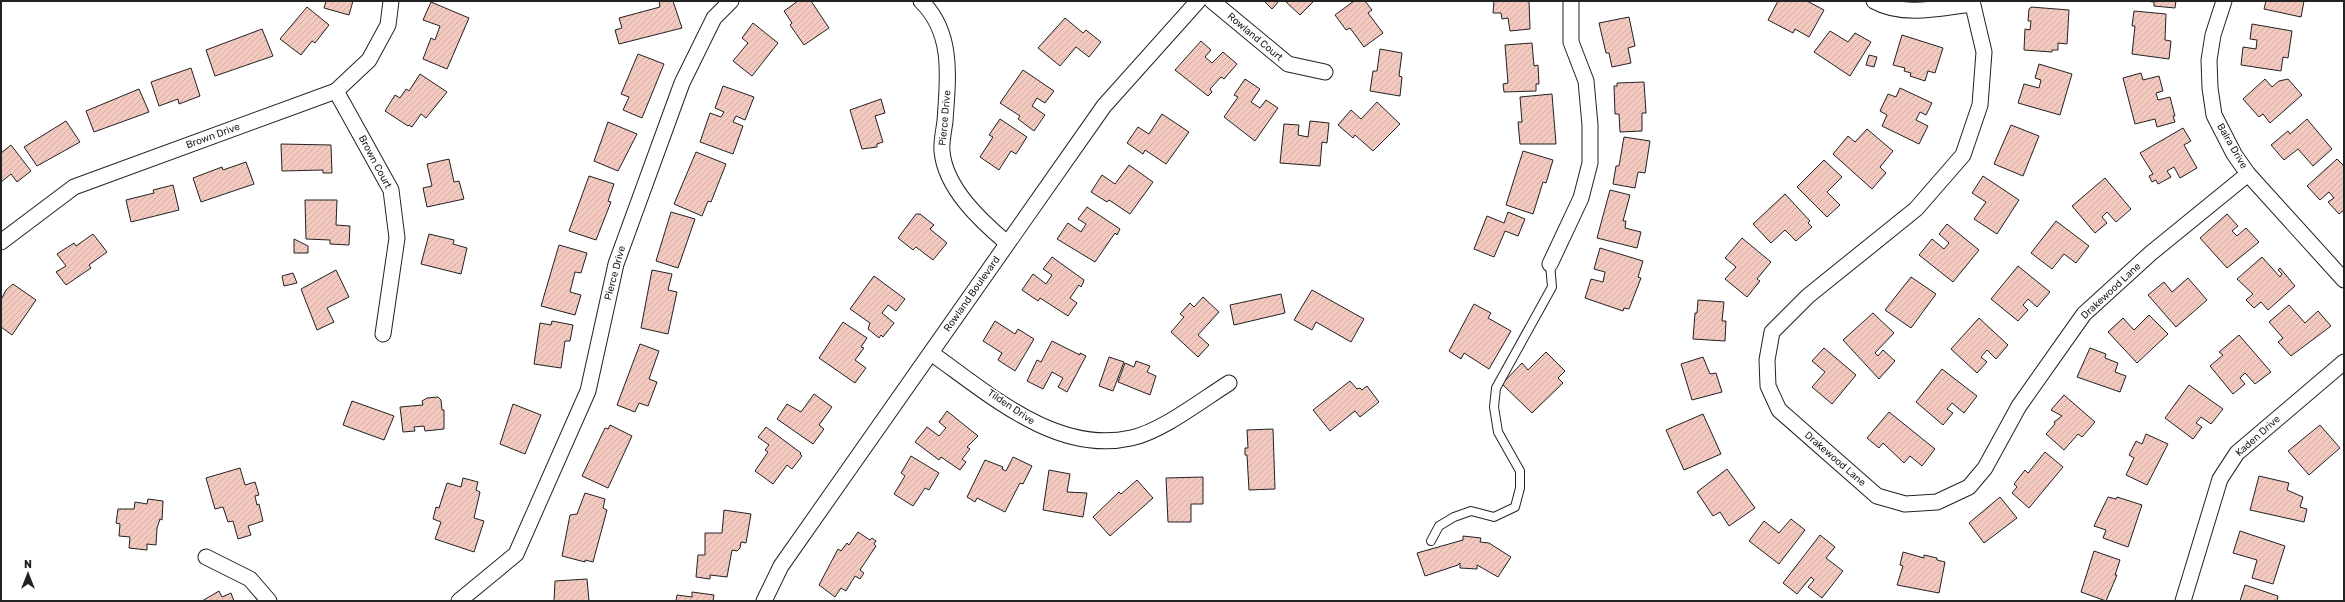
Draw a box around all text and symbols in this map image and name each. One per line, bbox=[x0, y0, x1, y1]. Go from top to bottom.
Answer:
street label: Rowland Court bbox=[1225, 10, 1285, 64]
street label: Pierce Drive bbox=[937, 89, 953, 146]
street label: Brown Drive bbox=[184, 121, 242, 151]
street label: Balra Drive bbox=[2214, 121, 2250, 171]
street label: Brown Court bbox=[356, 133, 394, 191]
street label: Pierce Drive bbox=[602, 244, 628, 301]
street label: Rowland Boulevard bbox=[941, 254, 1003, 334]
street label: Drakewood Lane bbox=[2079, 260, 2144, 322]
street label: Tilden Drive bbox=[985, 387, 1037, 427]
street label: Kaden Drive bbox=[2233, 413, 2283, 459]
street label: Drakewood Lane bbox=[1802, 429, 1868, 489]
north arrow bbox=[8, 554, 48, 594]
text: N bbox=[24, 558, 32, 571]

